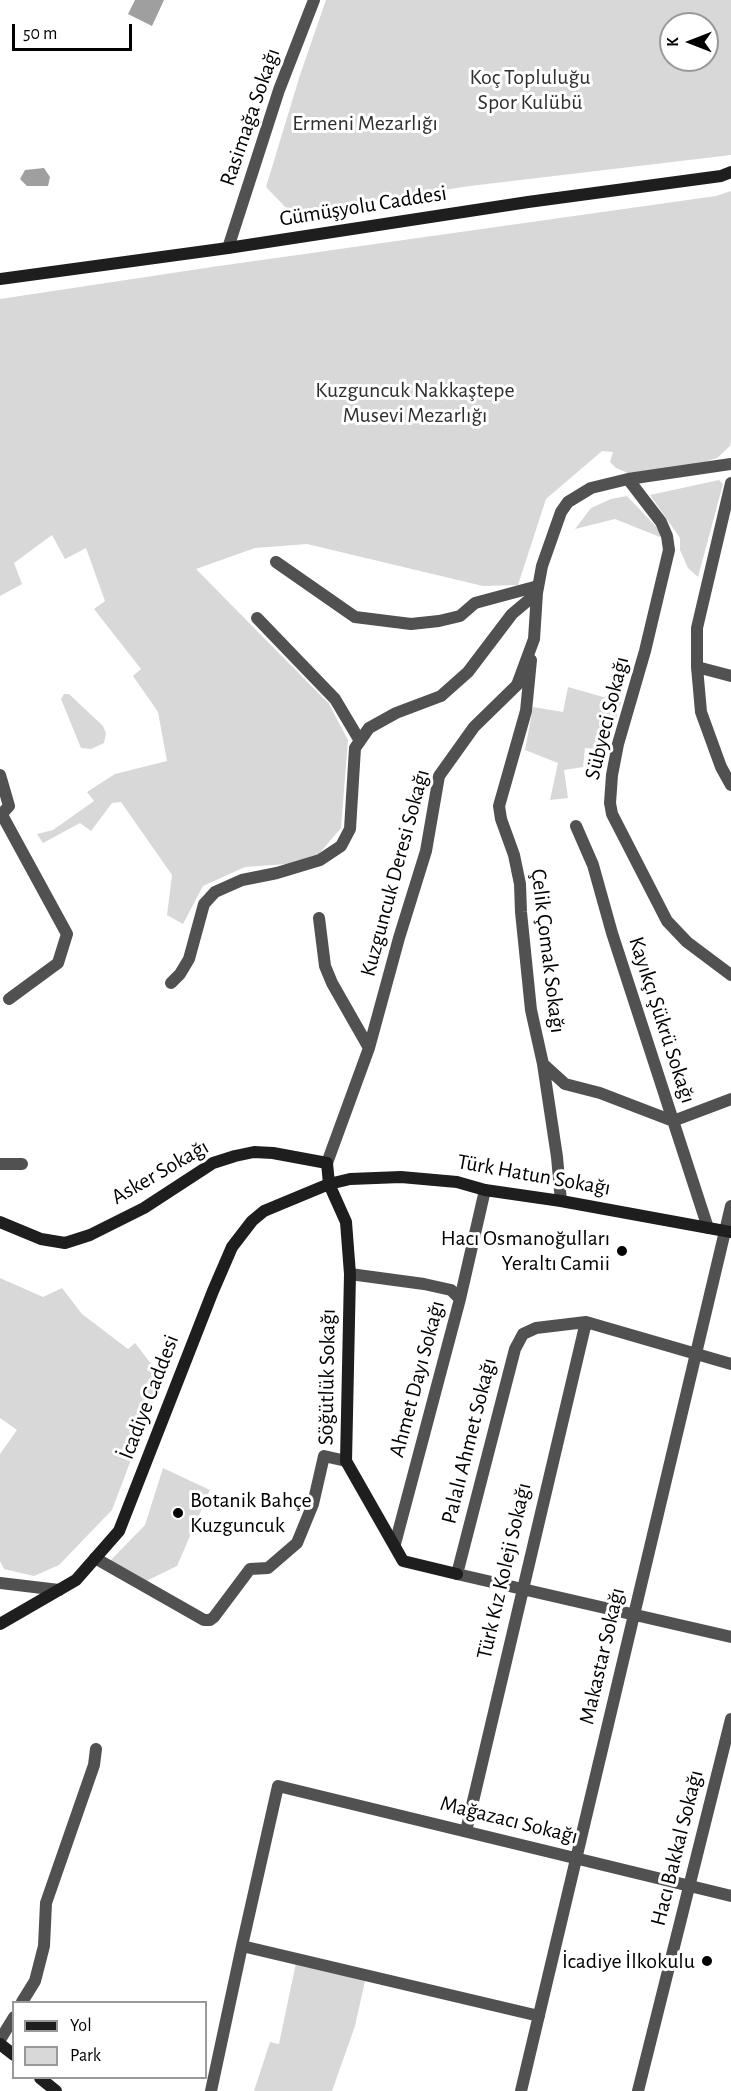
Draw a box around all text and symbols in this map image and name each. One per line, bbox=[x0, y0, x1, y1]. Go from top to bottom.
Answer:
scale bar bbox=[15, 12, 135, 50]
north arrow bbox=[659, 12, 719, 72]
text: 50 m bbox=[23, 25, 57, 43]
text: K bbox=[665, 37, 681, 47]
street label: Rasimağa Sokağı bbox=[214, 45, 286, 189]
park label: Koç Topluluğu Spor Kulübü bbox=[470, 64, 590, 116]
park label: Ermeni Mezarlığı bbox=[292, 110, 438, 136]
street label: Gümüşyolu Caddesi bbox=[278, 180, 448, 232]
park label: Kuzguncuk Nakkaştepe Musevi Mezarlığı bbox=[315, 377, 515, 428]
street label: Sübyeci Sokağı bbox=[579, 654, 635, 782]
street label: Kuzguncuk Deresi Sokağı bbox=[355, 766, 435, 980]
street label: Çelik Çomak Sokağı bbox=[525, 867, 571, 1035]
street label: Kayıkçı Şükrü Sokağı bbox=[623, 933, 701, 1107]
street label: Asker Sokağı bbox=[107, 1134, 213, 1210]
street label: Türk Hatun Sokağı bbox=[455, 1149, 613, 1201]
place label: Hacı Osmanoğulları Yeraltı Camii bbox=[441, 1225, 610, 1276]
marker: Hacı Osmanoğulları Yeraltı Camii bbox=[615, 1244, 629, 1258]
street label: Ahmet Dayı Sokağı bbox=[383, 1298, 451, 1460]
street label: Söğütlük Sokağı bbox=[313, 1309, 341, 1445]
street label: İcadiye Caddesi bbox=[113, 1331, 185, 1463]
street label: Palalı Ahmet Sokağı bbox=[436, 1355, 502, 1527]
street label: Türk Kız Koleji Sokağı bbox=[471, 1480, 537, 1662]
place label: Botanik Bahçe Kuzguncuk bbox=[190, 1487, 312, 1538]
marker: Botanik Bahçe Kuzguncuk bbox=[171, 1506, 185, 1520]
street label: Makastar Sokağı bbox=[573, 1585, 631, 1727]
street label: Hacı Bakkal Sokağı bbox=[645, 1767, 709, 1929]
street label: Mağazacı Sokağı bbox=[437, 1790, 581, 1850]
place label: İcadiye İlkokulu bbox=[562, 1948, 695, 1974]
marker: İcadiye İlkokulu bbox=[700, 1954, 714, 1968]
legend bbox=[12, 2001, 207, 2079]
text: Yol bbox=[70, 2017, 92, 2035]
text: Park bbox=[70, 2047, 101, 2065]

